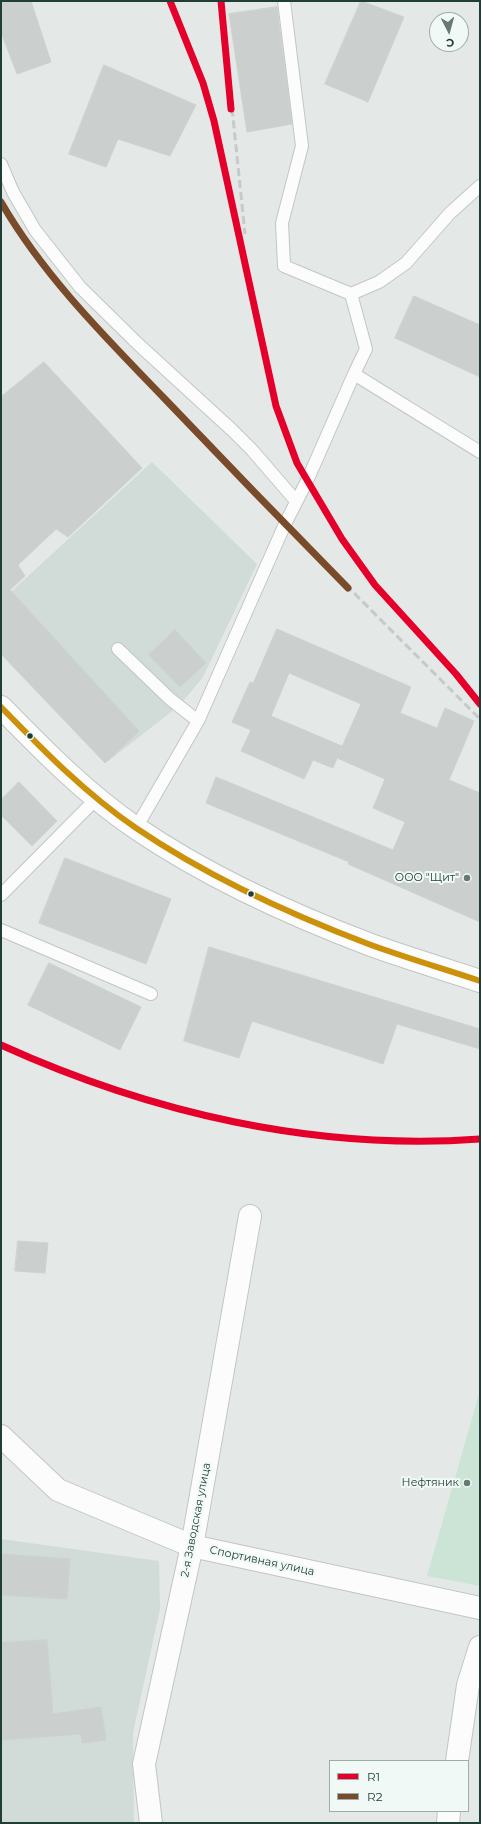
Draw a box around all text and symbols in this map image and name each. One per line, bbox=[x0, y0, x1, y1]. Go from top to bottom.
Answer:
north arrow bbox=[429, 12, 469, 52]
text: С bbox=[445, 36, 455, 50]
unlabelled marker bbox=[25, 731, 35, 741]
place label: ООО "Щит" bbox=[395, 871, 459, 885]
marker: ООО "Щит" bbox=[462, 873, 472, 883]
unlabelled marker bbox=[246, 889, 256, 899]
street label: 2-я Заводская улица bbox=[178, 1462, 214, 1578]
place label: Нефтяник bbox=[402, 1476, 459, 1490]
marker: Нефтяник bbox=[462, 1478, 472, 1488]
street label: Спортивная улица bbox=[208, 1543, 316, 1579]
legend bbox=[329, 1760, 469, 1812]
text: R1 bbox=[367, 1769, 380, 1784]
text: R2 bbox=[367, 1789, 383, 1804]

